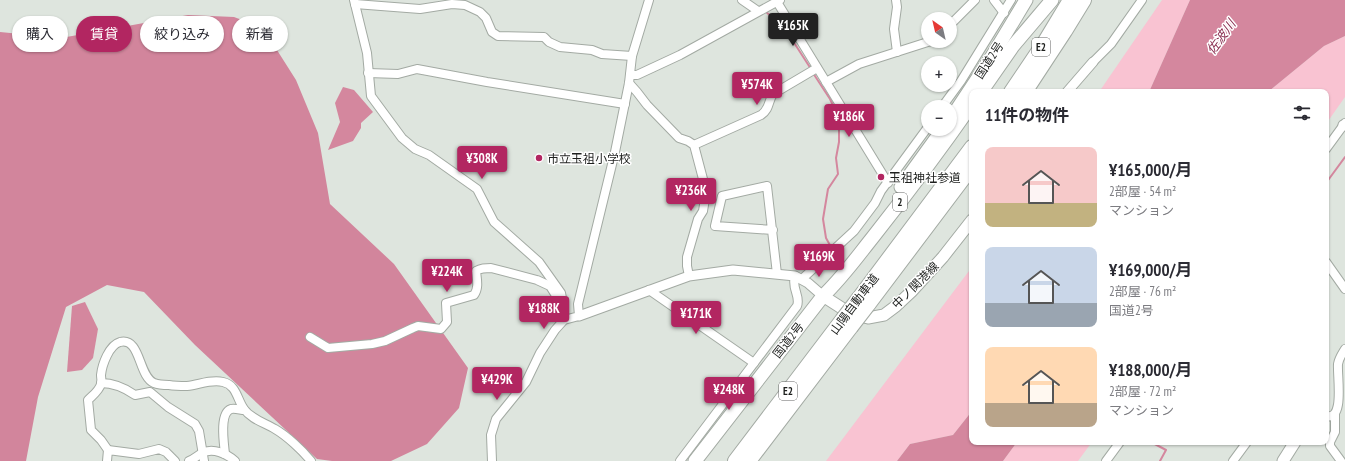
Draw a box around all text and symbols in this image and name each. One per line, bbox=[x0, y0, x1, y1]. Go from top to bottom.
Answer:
north arrow bbox=[921, 12, 957, 48]
map controls bbox=[921, 12, 957, 136]
pin: ¥165K bbox=[765, 13, 821, 47]
water label: 佐波川 bbox=[1203, 15, 1241, 58]
chip: 購入 bbox=[12, 16, 68, 52]
chip: 賃貸 bbox=[76, 16, 132, 52]
chip: 絞り込み bbox=[140, 16, 224, 52]
chip: 新着 bbox=[232, 16, 288, 52]
text: ¥165K bbox=[777, 17, 809, 34]
road number: E2 bbox=[1032, 38, 1050, 56]
street label: 国道2号 bbox=[971, 39, 1007, 81]
button: + bbox=[921, 56, 957, 92]
pin: ¥574K bbox=[729, 72, 785, 106]
text: ¥574K bbox=[741, 76, 773, 93]
button: − bbox=[921, 100, 957, 136]
icon: filters bbox=[1291, 102, 1313, 124]
pin: ¥186K bbox=[821, 104, 877, 138]
text: 11件の物件 bbox=[985, 104, 1069, 126]
text: ¥186K bbox=[833, 108, 865, 125]
pin: ¥308K bbox=[454, 146, 510, 180]
text: ¥308K bbox=[466, 150, 498, 167]
place label: 市立玉祖小学校 bbox=[547, 151, 631, 166]
marker: 市立玉祖小学校 bbox=[534, 153, 544, 163]
text: ¥165,000/月 bbox=[1109, 159, 1193, 181]
icon: home bbox=[1017, 163, 1065, 211]
place label: 玉祖神社参道 bbox=[889, 170, 961, 185]
marker: 玉祖神社参道 bbox=[876, 172, 886, 182]
pin: ¥236K bbox=[663, 178, 719, 212]
text: ¥236K bbox=[675, 182, 707, 199]
text: 2部屋 · 54 m² bbox=[1109, 183, 1176, 200]
road number: 2 bbox=[893, 193, 907, 211]
text: マンション bbox=[1109, 202, 1174, 219]
pin: ¥169K bbox=[791, 244, 847, 278]
text: ¥169K bbox=[803, 248, 835, 265]
street label: 中ノ関港線 bbox=[888, 258, 942, 312]
pin: ¥224K bbox=[419, 259, 475, 293]
text: ¥169,000/月 bbox=[1109, 259, 1193, 281]
text: ¥224K bbox=[431, 263, 463, 280]
icon: home bbox=[1017, 263, 1065, 311]
street label: 山陽自動車道 bbox=[826, 271, 882, 337]
text: 2部屋 · 76 m² bbox=[1109, 283, 1176, 300]
pin: ¥188K bbox=[516, 296, 572, 330]
text: ¥188K bbox=[528, 300, 560, 317]
pin: ¥171K bbox=[668, 301, 724, 335]
text: 国道2号 bbox=[1109, 302, 1154, 319]
text: ¥171K bbox=[680, 305, 712, 322]
street label: 国道2号 bbox=[769, 319, 807, 361]
text: ¥188,000/月 bbox=[1109, 359, 1193, 381]
icon: home bbox=[1017, 363, 1065, 411]
pin: ¥429K bbox=[469, 367, 525, 401]
text: ¥429K bbox=[481, 371, 513, 388]
pin: ¥248K bbox=[701, 377, 757, 411]
text: ¥248K bbox=[713, 381, 745, 398]
road number: E2 bbox=[779, 382, 797, 400]
text: 2部屋 · 72 m² bbox=[1109, 383, 1176, 400]
text: マンション bbox=[1109, 402, 1174, 419]

